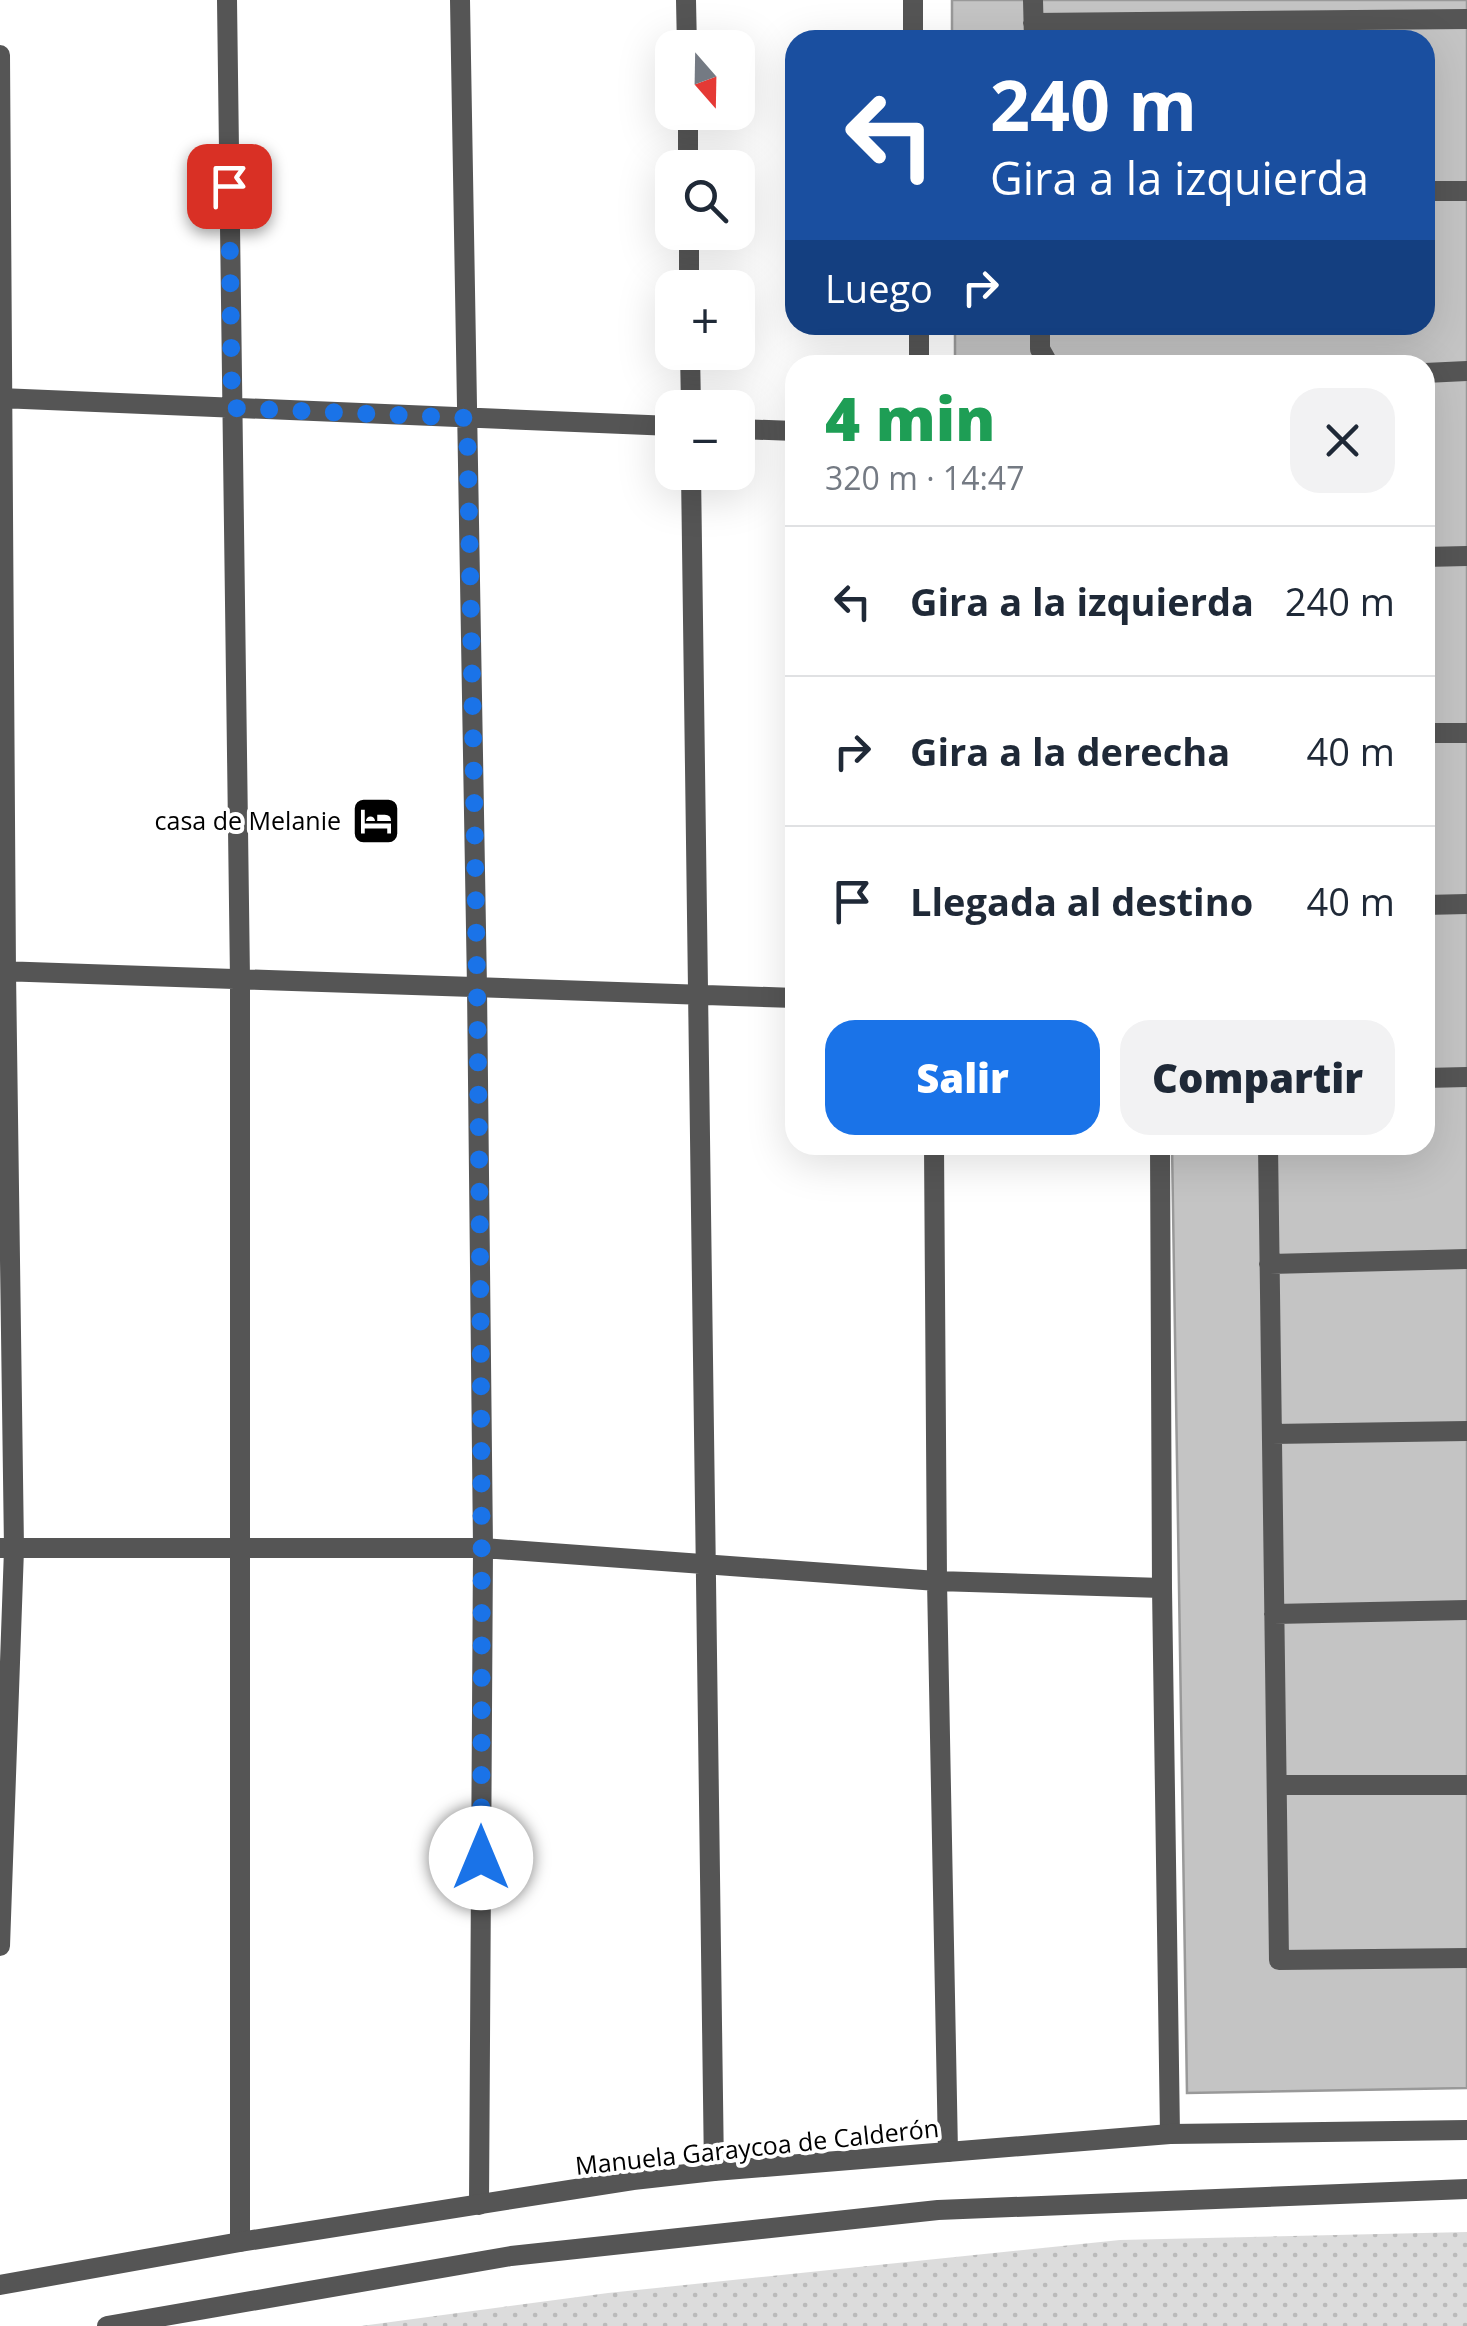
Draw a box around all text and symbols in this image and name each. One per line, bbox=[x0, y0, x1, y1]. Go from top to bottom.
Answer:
north arrow bbox=[655, 30, 755, 130]
map controls bbox=[655, 30, 755, 490]
text: 240 m bbox=[990, 56, 1197, 152]
icon: left bbox=[825, 70, 955, 200]
pin bbox=[187, 144, 272, 229]
text: Gira a la izquierda bbox=[990, 147, 1369, 208]
button: search bbox=[655, 150, 755, 250]
icon: arrive bbox=[202, 159, 257, 214]
icon: right bbox=[953, 260, 1008, 315]
text: Luego bbox=[825, 262, 933, 314]
button: + bbox=[655, 270, 755, 370]
text: 4 min bbox=[825, 377, 995, 459]
button: close bbox=[1290, 388, 1395, 493]
button: − bbox=[655, 390, 755, 490]
text: 320 m · 14:47 bbox=[825, 456, 1024, 499]
icon: left bbox=[825, 574, 880, 629]
text: Gira a la izquierda bbox=[910, 575, 1254, 627]
text: 240 m bbox=[1285, 575, 1395, 627]
icon: right bbox=[825, 724, 880, 779]
text: Gira a la derecha bbox=[910, 725, 1230, 777]
text: 40 m bbox=[1306, 725, 1395, 777]
hotel icon: casa de Melanie bbox=[350, 795, 402, 847]
place label: casa de Melanie bbox=[155, 803, 341, 837]
icon: arrive bbox=[825, 874, 880, 929]
text: Llegada al destino bbox=[910, 875, 1253, 927]
text: 40 m bbox=[1306, 875, 1395, 927]
button: Salir bbox=[825, 1020, 1100, 1135]
button: Compartir bbox=[1120, 1020, 1395, 1135]
position arrow bbox=[429, 1806, 533, 1910]
street label: Manuela Garaycoa de Calderón bbox=[573, 2110, 940, 2182]

